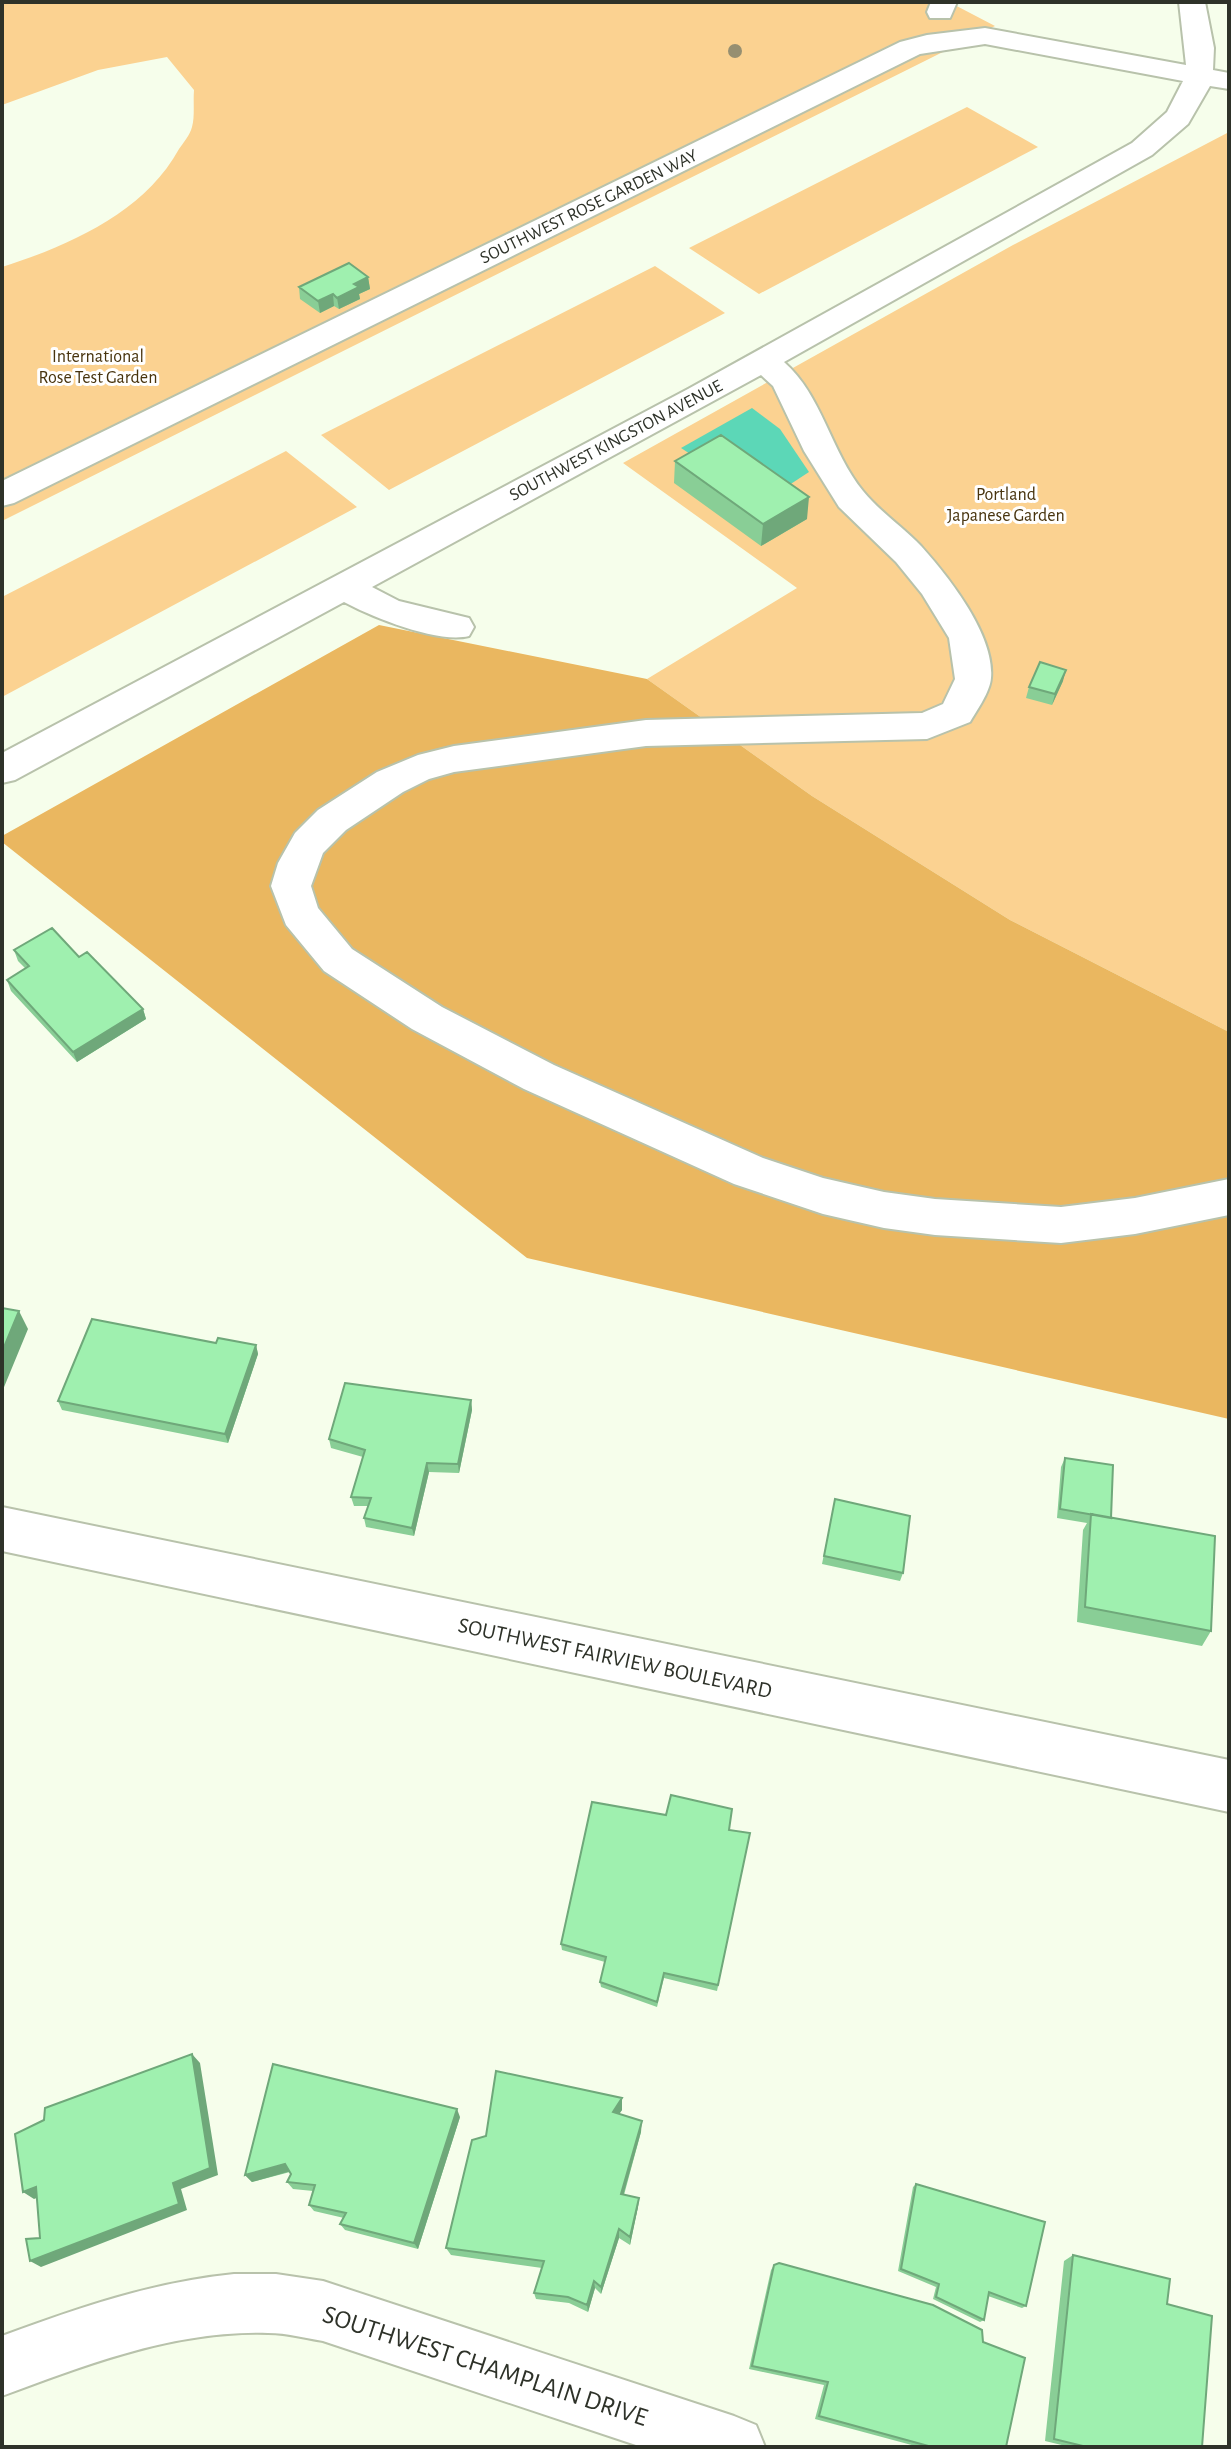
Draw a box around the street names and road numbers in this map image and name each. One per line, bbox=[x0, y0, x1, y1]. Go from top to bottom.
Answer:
street label: SOUTHWEST ROSE GARDEN WAY bbox=[477, 146, 701, 268]
street label: SOUTHWEST KINGSTON AVENUE bbox=[507, 377, 726, 505]
street label: SOUTHWEST FAIRVIEW BOULEVARD bbox=[456, 1614, 774, 1702]
street label: SOUTHWEST CHAMPLAIN DRIVE bbox=[319, 2301, 651, 2431]

